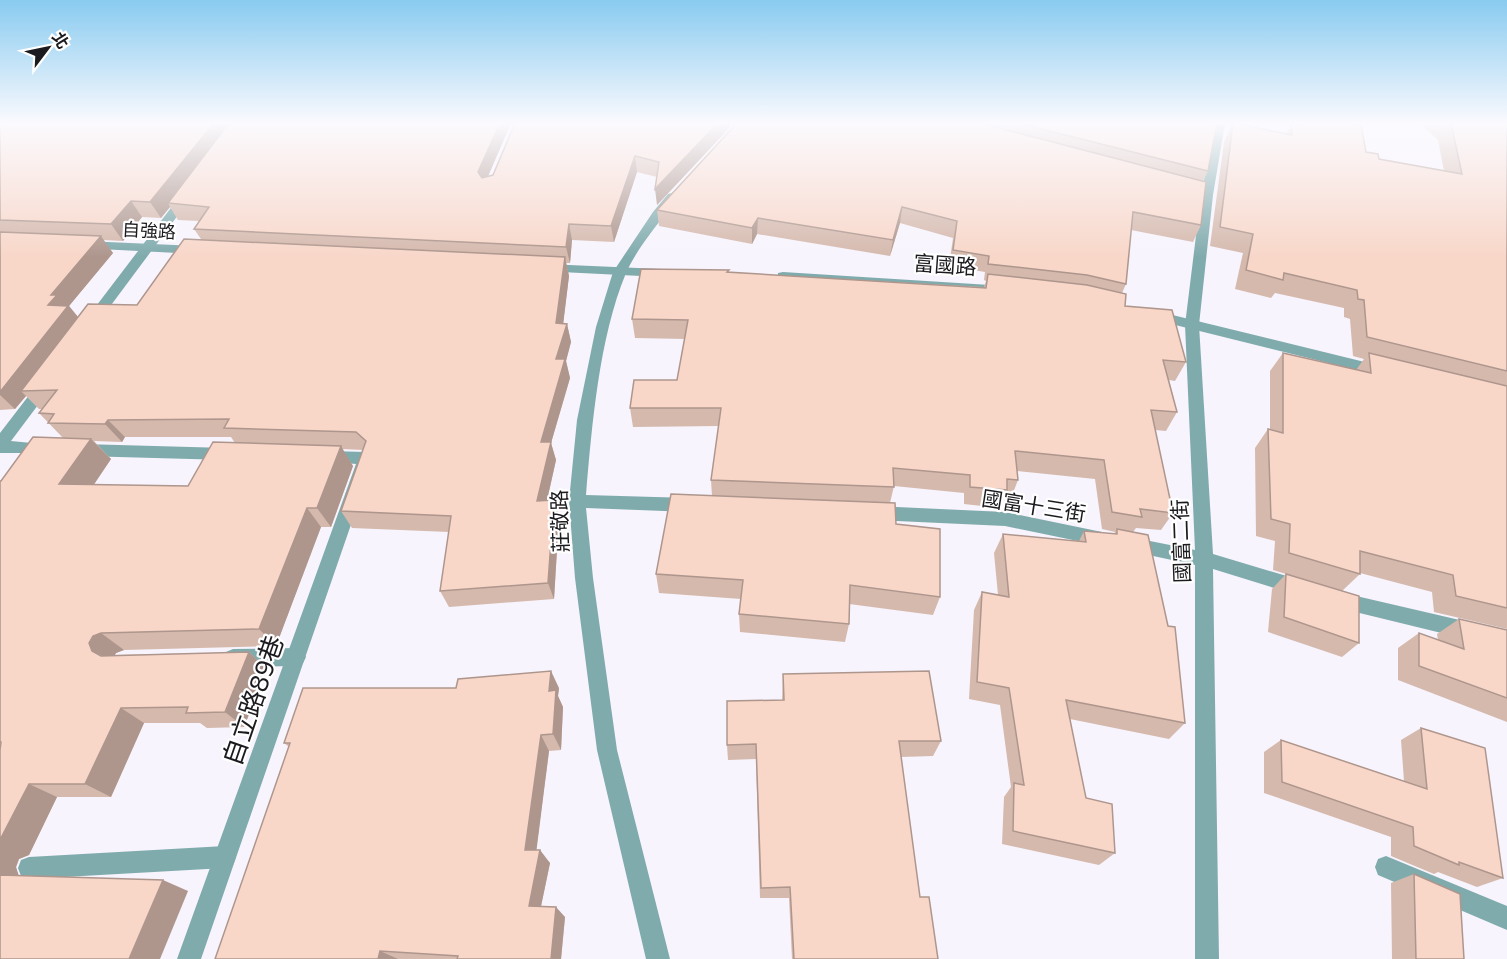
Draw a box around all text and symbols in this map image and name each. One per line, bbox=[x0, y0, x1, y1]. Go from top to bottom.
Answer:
north arrow bbox=[18, 18, 78, 78]
text: 北 bbox=[49, 28, 73, 52]
street label: 自強路 bbox=[121, 218, 177, 242]
street label: 富國路 bbox=[913, 249, 977, 279]
street label: 國富十三街 bbox=[980, 484, 1088, 526]
street label: 莊敬路 bbox=[545, 489, 573, 553]
street label: 國富二街 bbox=[1166, 499, 1194, 583]
street label: 自立路89巷 bbox=[215, 631, 289, 769]

